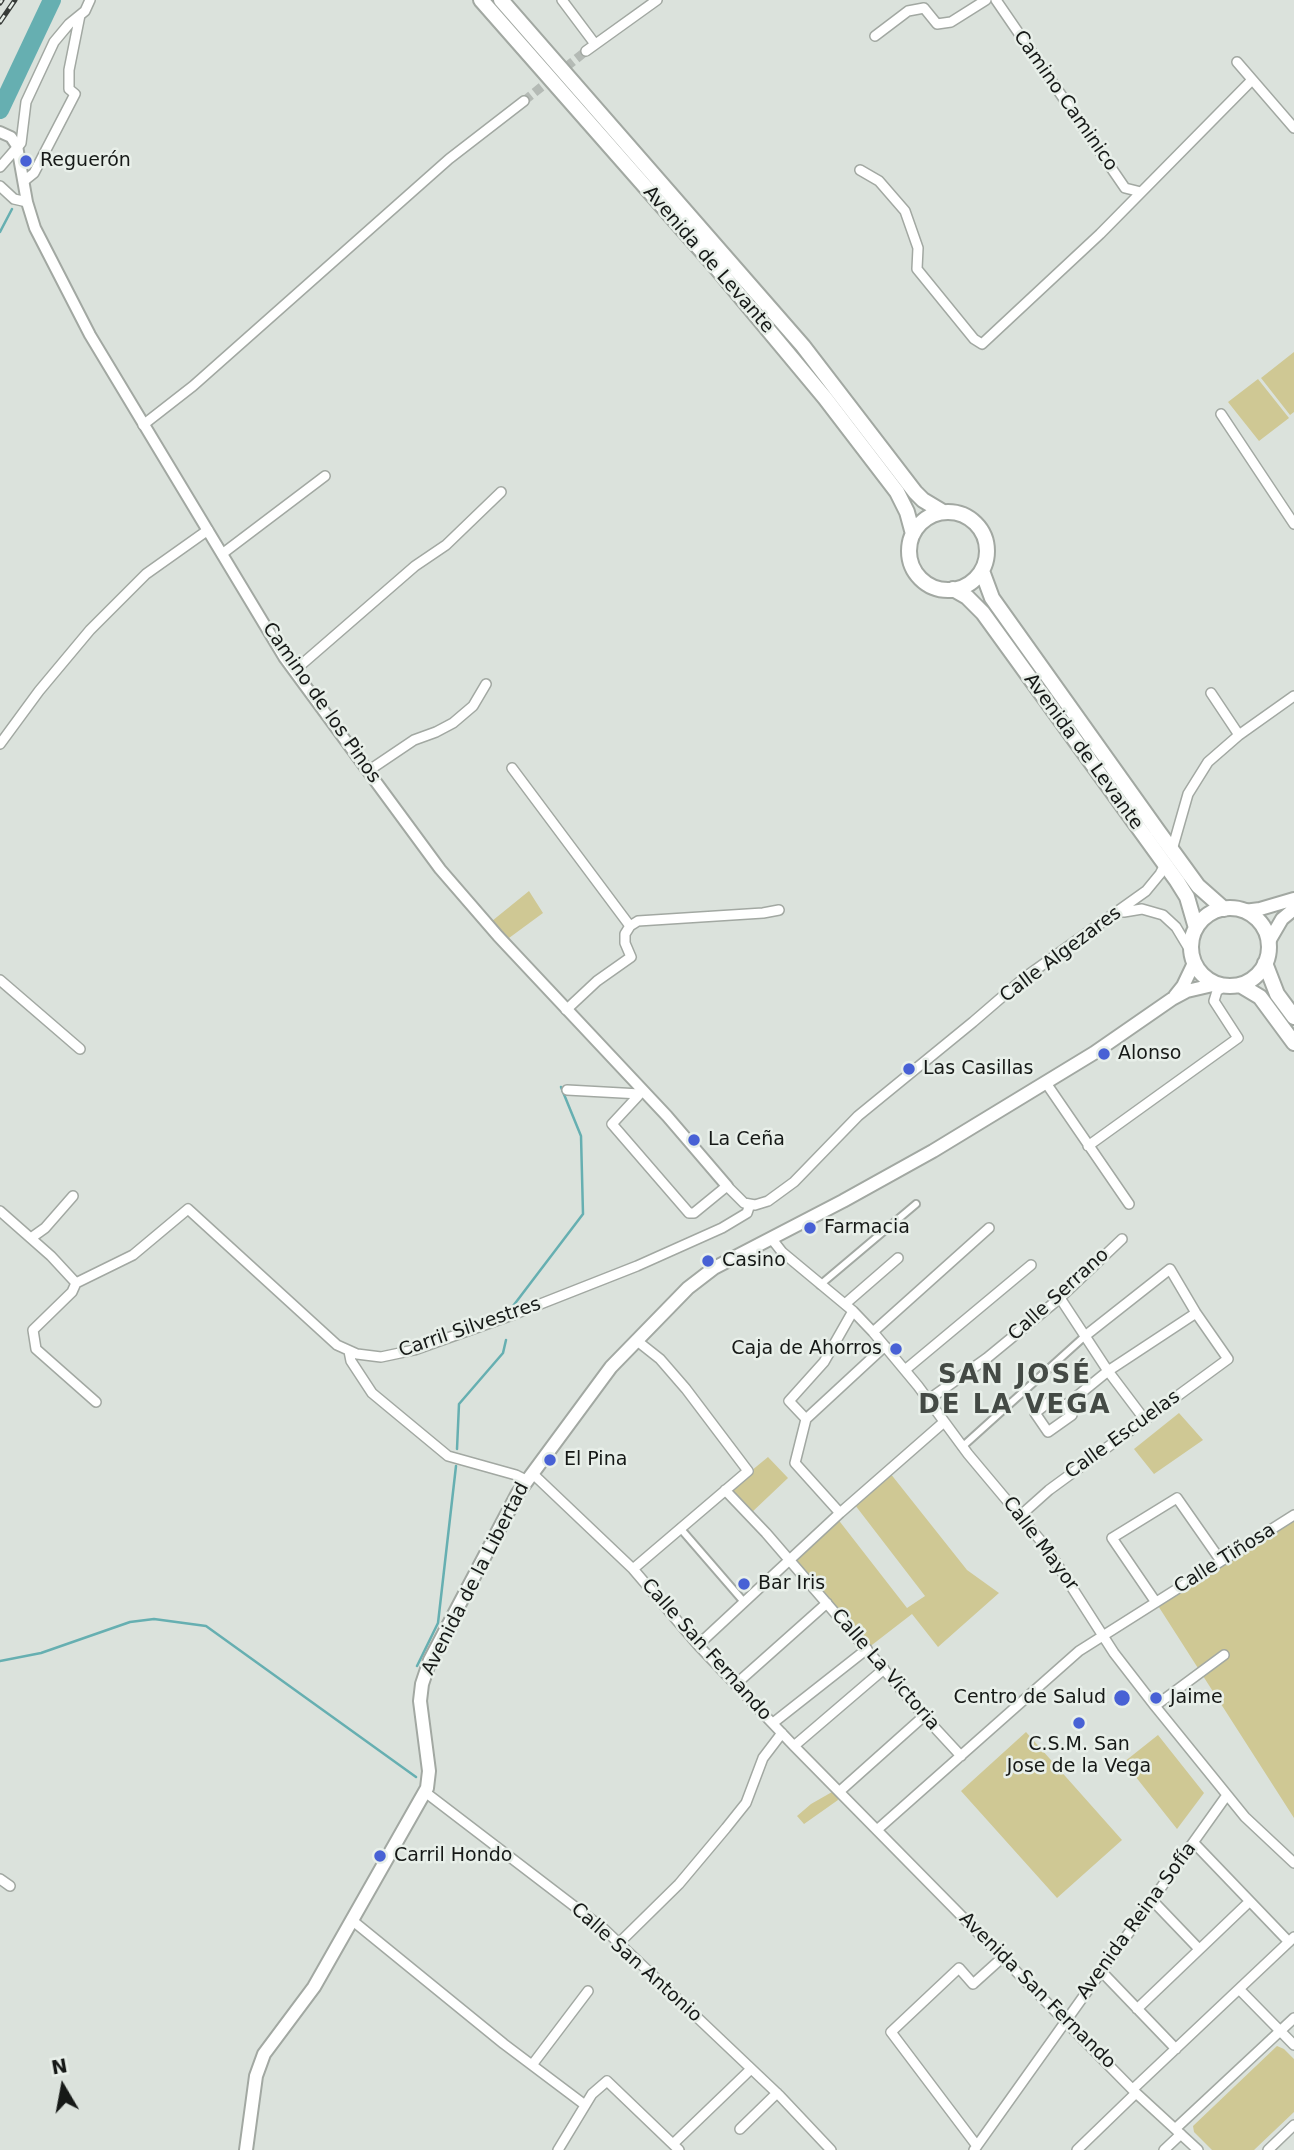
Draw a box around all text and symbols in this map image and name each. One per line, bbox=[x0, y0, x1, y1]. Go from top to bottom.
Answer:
street label: Camino Caminico bbox=[1008, 26, 1122, 176]
place label: Reguerón bbox=[40, 150, 131, 172]
marker: Reguerón bbox=[18, 153, 34, 169]
street label: Avenida de Levante bbox=[638, 182, 778, 338]
street label: Camino de los Pinos bbox=[257, 618, 385, 788]
street label: Avenida de Levante bbox=[1019, 669, 1147, 835]
street label: Calle Algezares bbox=[996, 902, 1126, 1008]
place label: Alonso bbox=[1118, 1043, 1181, 1065]
marker: Alonso bbox=[1096, 1046, 1112, 1062]
place label: Las Casillas bbox=[923, 1058, 1033, 1080]
marker: Las Casillas bbox=[901, 1061, 917, 1077]
place label: La Ceña bbox=[708, 1129, 785, 1151]
marker: La Ceña bbox=[686, 1132, 702, 1148]
place label: Farmacia bbox=[824, 1217, 910, 1239]
marker: Farmacia bbox=[802, 1220, 818, 1236]
street label: Calle Serrano bbox=[1004, 1244, 1114, 1346]
place label: Casino bbox=[722, 1250, 786, 1272]
marker: Casino bbox=[700, 1253, 716, 1269]
street label: Carril Silvestres bbox=[396, 1293, 544, 1363]
place label: Caja de Ahorros bbox=[731, 1338, 882, 1360]
marker: Caja de Ahorros bbox=[888, 1341, 904, 1357]
district label: SAN JOSÉ DE LA VEGA bbox=[920, 1360, 1110, 1422]
street label: Calle Escuelas bbox=[1061, 1386, 1185, 1484]
place label: El Pina bbox=[564, 1449, 627, 1471]
marker: El Pina bbox=[542, 1452, 558, 1468]
street label: Avenida de la Libertad bbox=[417, 1479, 535, 1679]
street label: Calle Mayor bbox=[997, 1492, 1083, 1596]
street label: Calle Tiñosa bbox=[1170, 1519, 1280, 1599]
place label: Bar Iris bbox=[758, 1573, 825, 1595]
street label: Calle San Fernando bbox=[636, 1574, 776, 1726]
marker: Bar Iris bbox=[736, 1576, 752, 1592]
street label: Calle La Victoria bbox=[826, 1605, 944, 1735]
place label: Centro de Salud bbox=[954, 1687, 1106, 1709]
place label: Jaime bbox=[1170, 1687, 1223, 1709]
marker: Centro de Salud bbox=[1112, 1688, 1132, 1708]
marker: Jaime bbox=[1148, 1690, 1164, 1706]
marker: C.S.M. San Jose de la Vega bbox=[1071, 1715, 1087, 1731]
place label: C.S.M. San Jose de la Vega bbox=[1007, 1734, 1151, 1778]
street label: Avenida Reina Sofía bbox=[1072, 1838, 1202, 2004]
place label: Carril Hondo bbox=[394, 1845, 512, 1867]
marker: Carril Hondo bbox=[372, 1848, 388, 1864]
street label: Calle San Antonio bbox=[566, 1898, 706, 2028]
street label: Avenida San Fernando bbox=[954, 1908, 1120, 2074]
north arrow bbox=[28, 2052, 98, 2122]
text: N bbox=[50, 2054, 69, 2079]

